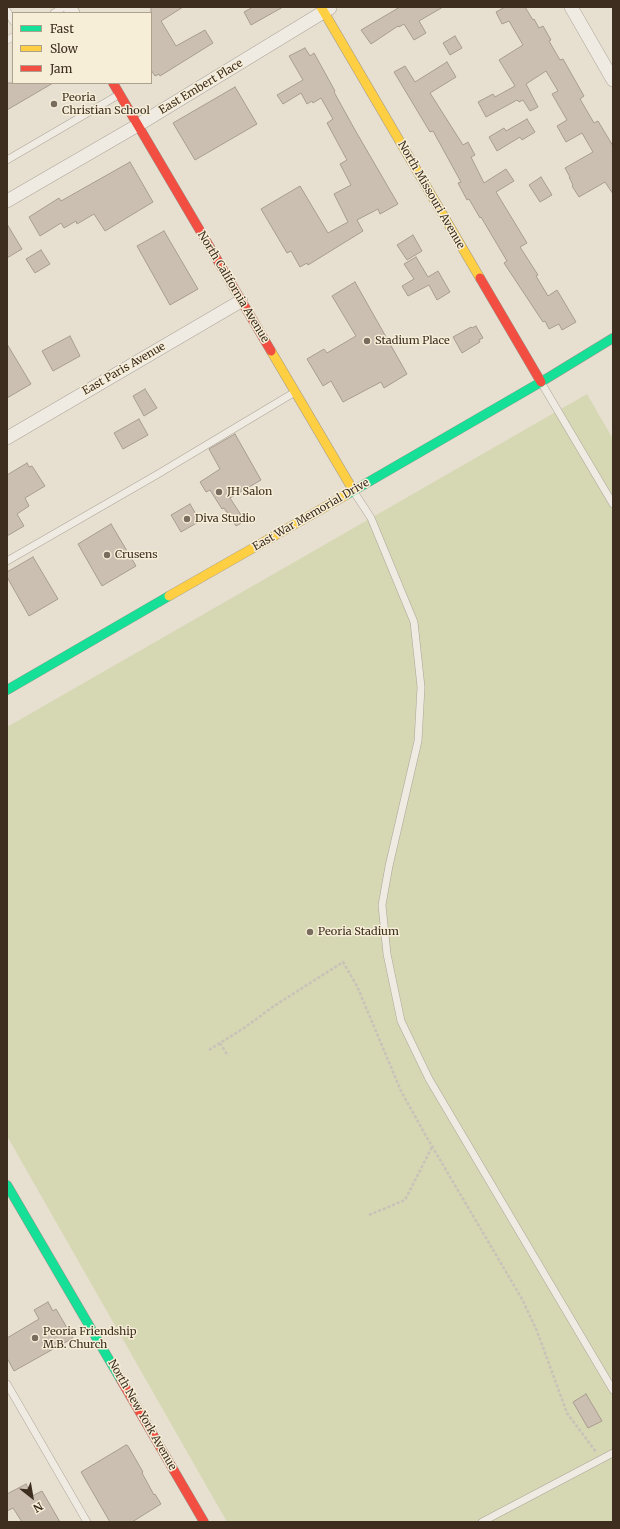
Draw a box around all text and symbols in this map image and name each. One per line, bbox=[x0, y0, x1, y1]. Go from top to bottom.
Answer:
legend bbox=[12, 12, 152, 84]
text: Fast bbox=[50, 21, 74, 36]
text: Slow bbox=[50, 41, 78, 56]
street label: East Embert Place bbox=[157, 57, 245, 117]
text: Jam bbox=[50, 61, 72, 76]
place label: Peoria Christian School bbox=[62, 91, 150, 117]
marker: Peoria Christian School bbox=[49, 99, 59, 109]
street label: North Missouri Avenue bbox=[395, 139, 467, 251]
street label: North California Avenue bbox=[195, 229, 271, 345]
place label: Stadium Place bbox=[375, 334, 450, 348]
marker: Stadium Place bbox=[362, 336, 372, 346]
street label: East Paris Avenue bbox=[80, 340, 168, 398]
street label: East War Memorial Drive bbox=[250, 476, 372, 554]
place label: JH Salon bbox=[227, 485, 272, 499]
marker: JH Salon bbox=[214, 487, 224, 497]
place label: Diva Studio bbox=[195, 512, 256, 526]
marker: Diva Studio bbox=[182, 514, 192, 524]
place label: Crusens bbox=[115, 548, 158, 562]
marker: Crusens bbox=[102, 550, 112, 560]
place label: Peoria Stadium bbox=[318, 925, 399, 939]
marker: Peoria Stadium bbox=[305, 927, 315, 937]
place label: Peoria Friendship M.B. Church bbox=[43, 1325, 137, 1351]
marker: Peoria Friendship M.B. Church bbox=[30, 1333, 40, 1343]
street label: North New York Avenue bbox=[105, 1357, 179, 1473]
north arrow bbox=[12, 1477, 52, 1517]
text: N bbox=[31, 1499, 46, 1516]

